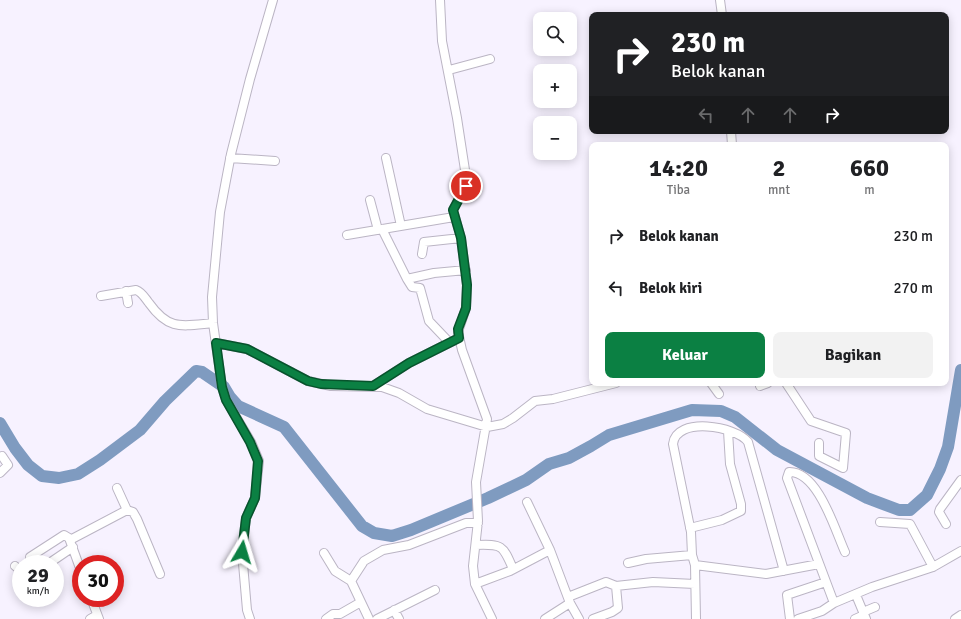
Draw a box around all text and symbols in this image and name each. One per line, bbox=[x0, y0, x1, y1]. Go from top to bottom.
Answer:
map controls bbox=[533, 12, 577, 160]
button: search bbox=[533, 12, 577, 56]
text: 230 m bbox=[671, 26, 745, 60]
icon: right bbox=[605, 28, 657, 80]
text: Belok kanan bbox=[671, 60, 765, 82]
button: + bbox=[533, 64, 577, 108]
icon: left bbox=[695, 104, 717, 126]
icon: ahead bbox=[737, 104, 759, 126]
icon: ahead bbox=[779, 104, 801, 126]
icon: right bbox=[821, 104, 843, 126]
button: − bbox=[533, 116, 577, 160]
text: 14:20 bbox=[649, 153, 708, 183]
text: 2 bbox=[773, 153, 785, 183]
text: 660 bbox=[850, 153, 889, 183]
pin bbox=[449, 169, 483, 203]
icon: arrive bbox=[455, 175, 477, 197]
text: Tiba bbox=[667, 182, 690, 198]
text: mnt bbox=[768, 182, 790, 198]
text: m bbox=[864, 182, 875, 198]
icon: right bbox=[605, 225, 627, 247]
text: Belok kanan bbox=[639, 227, 719, 245]
text: 230 m bbox=[893, 227, 933, 245]
icon: left bbox=[605, 277, 627, 299]
text: Belok kiri bbox=[639, 279, 702, 297]
text: 270 m bbox=[893, 279, 933, 297]
button: Keluar bbox=[605, 332, 765, 378]
button: Bagikan bbox=[773, 332, 933, 378]
position arrow bbox=[221, 531, 263, 573]
speed limit sign: 30 bbox=[72, 555, 124, 607]
text: 29 bbox=[27, 563, 49, 588]
text: km/h bbox=[27, 585, 49, 597]

